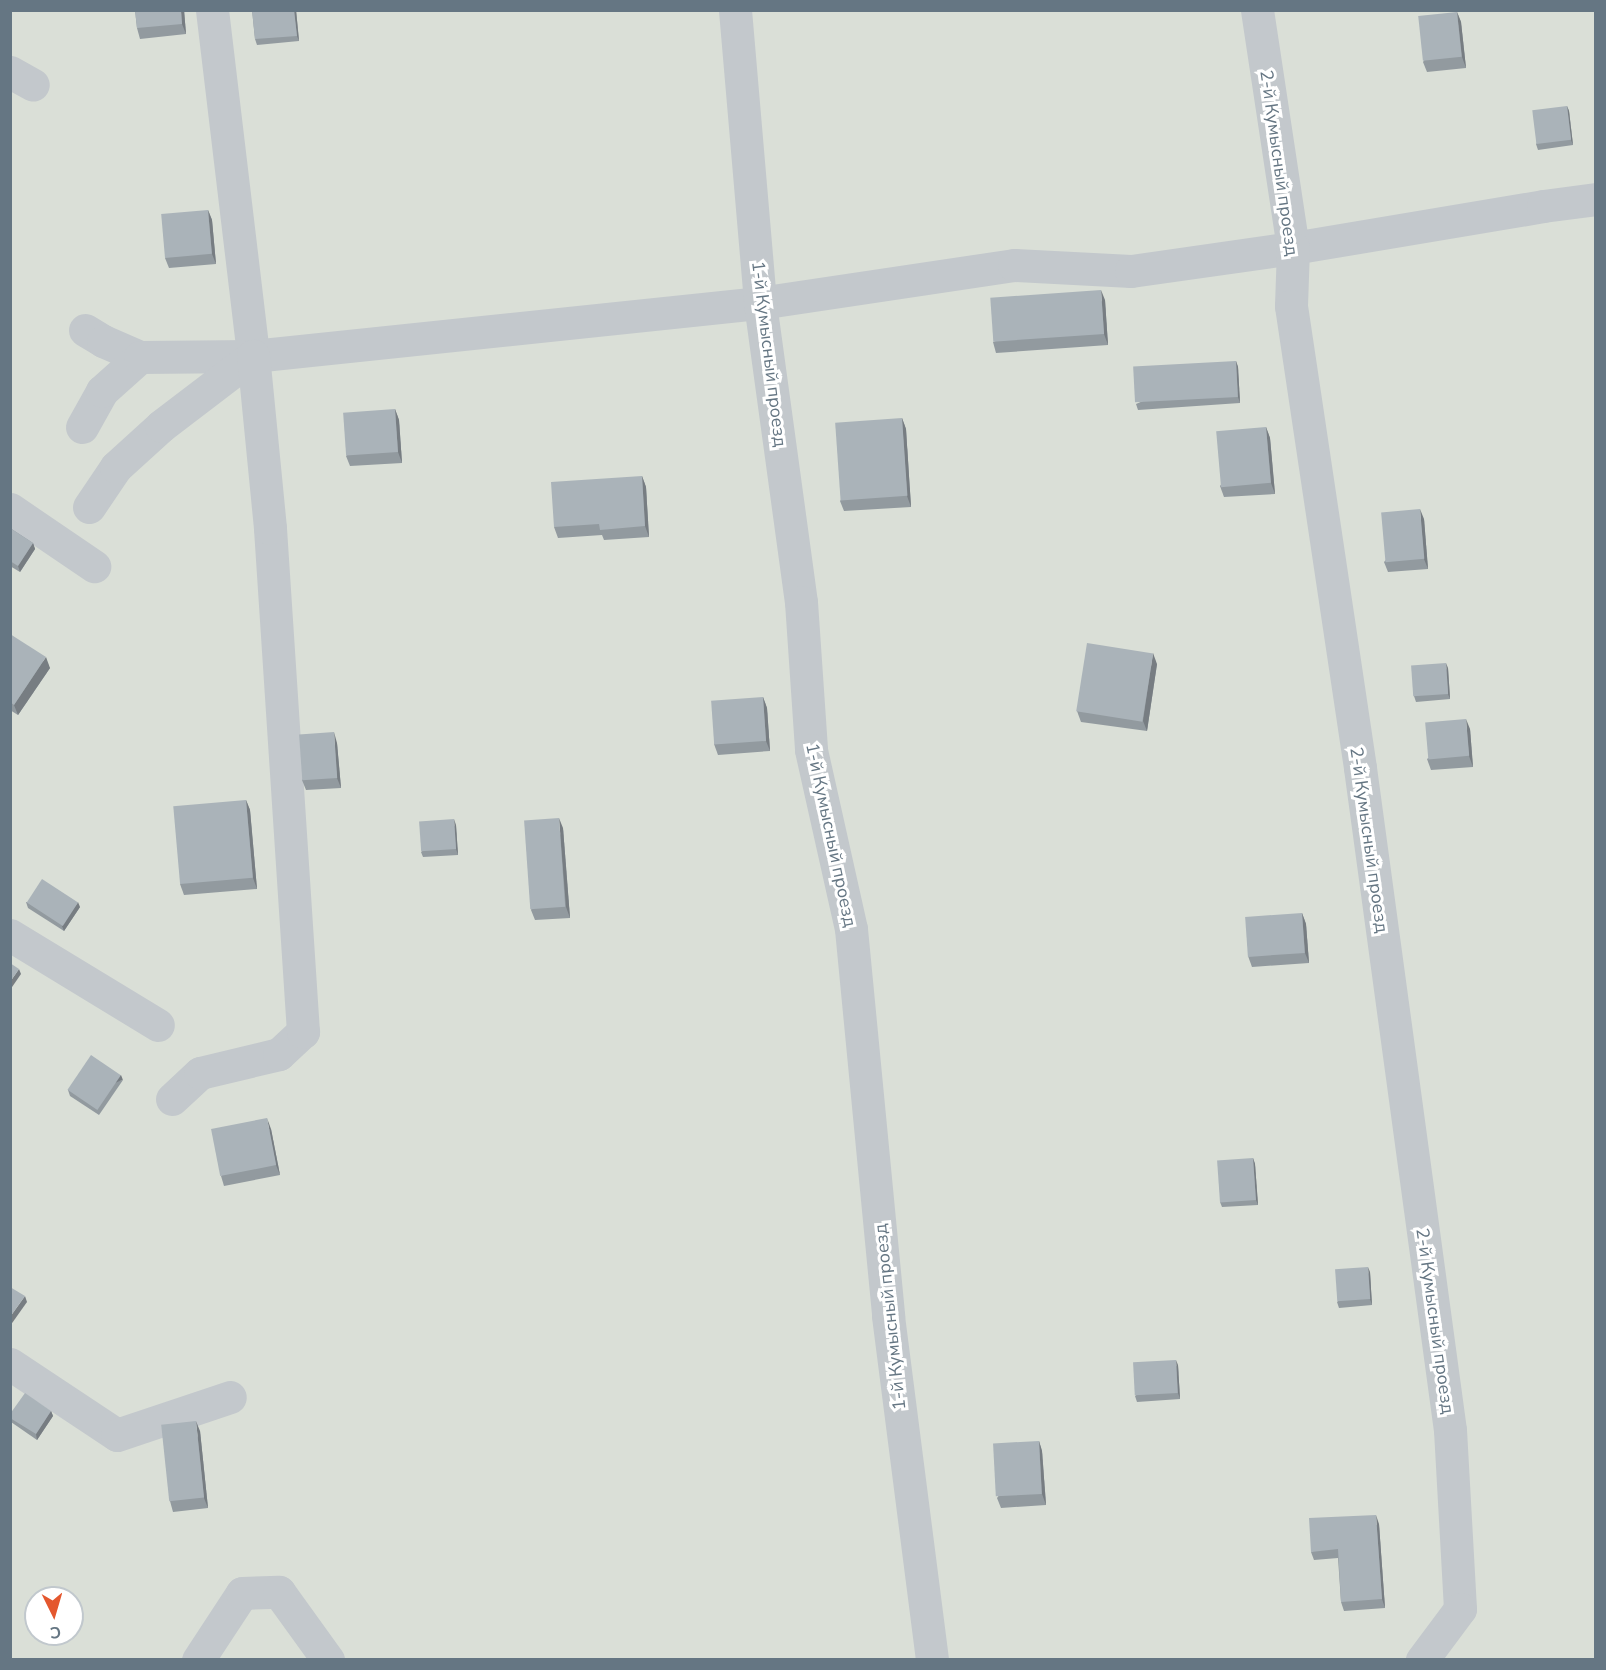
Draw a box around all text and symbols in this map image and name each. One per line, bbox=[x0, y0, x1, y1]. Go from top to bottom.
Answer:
street label: 2-й Кумысный проезд bbox=[1255, 69, 1303, 257]
street label: 1-й Кумысный проезд bbox=[747, 260, 791, 448]
street label: 1-й Кумысный проезд bbox=[801, 741, 861, 929]
street label: 2-й Кумысный проезд bbox=[1345, 746, 1393, 934]
street label: 1-й Кумысный проезд bbox=[869, 1223, 911, 1411]
street label: 2-й Кумысный проезд bbox=[1411, 1227, 1459, 1415]
north arrow bbox=[24, 1586, 84, 1646]
text: С bbox=[49, 1621, 62, 1643]

